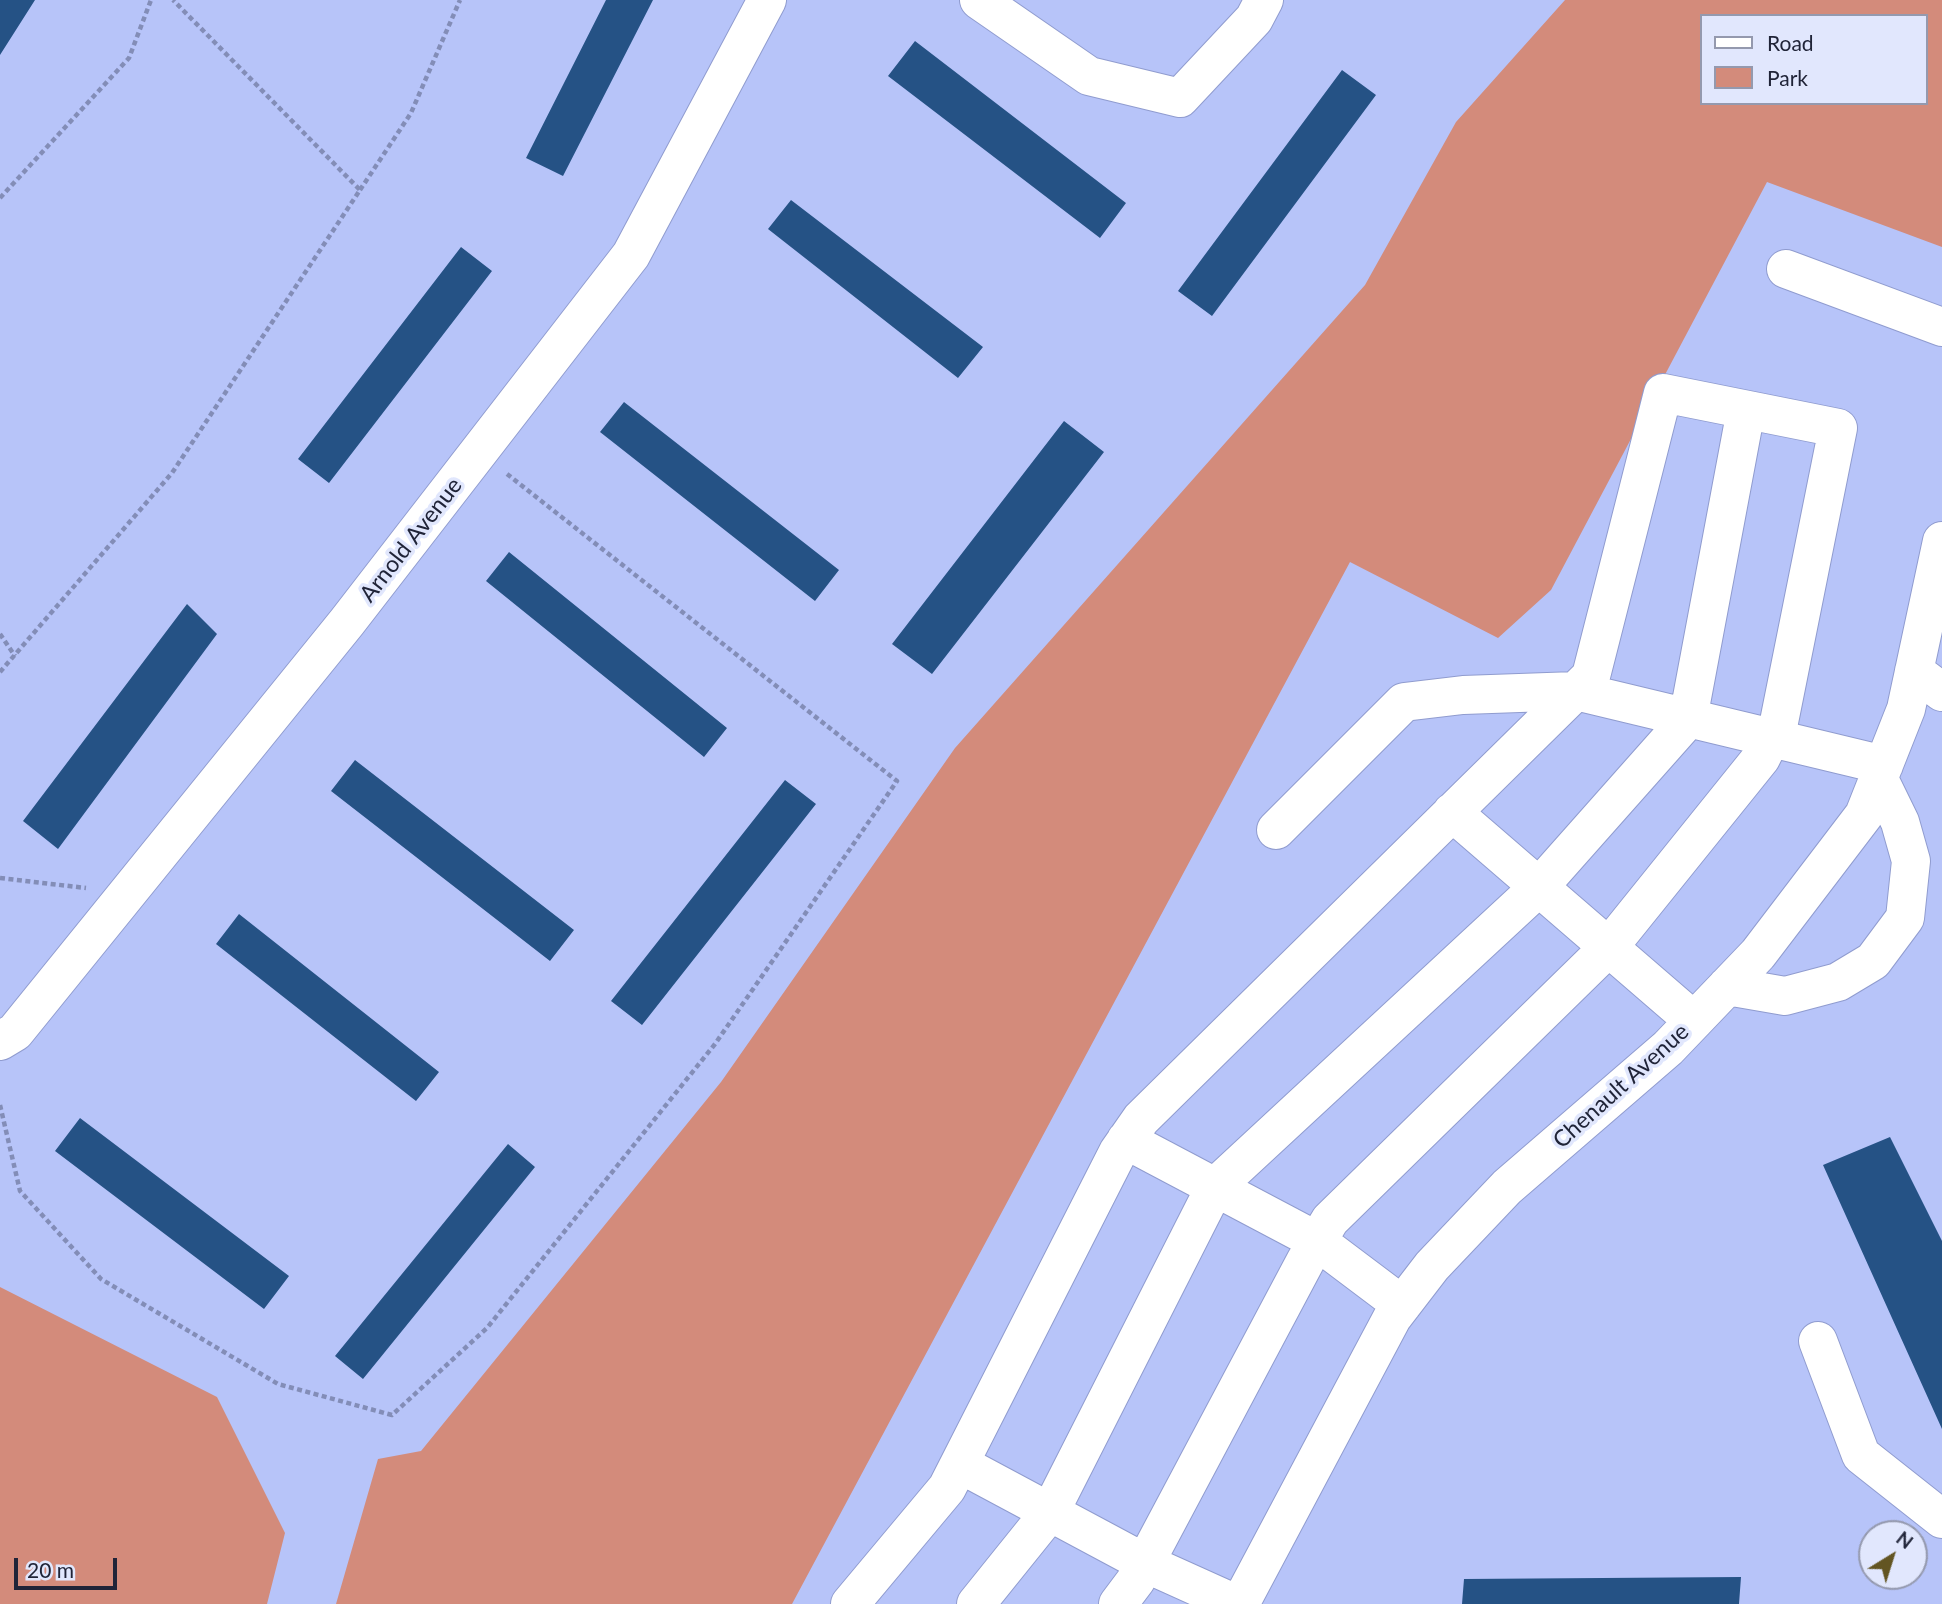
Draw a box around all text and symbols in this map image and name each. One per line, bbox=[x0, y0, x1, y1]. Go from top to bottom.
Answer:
legend bbox=[1700, 14, 1928, 105]
text: Road bbox=[1767, 30, 1814, 55]
text: Park bbox=[1767, 65, 1808, 90]
street label: Arnold Avenue bbox=[354, 472, 468, 608]
street label: Chenault Avenue bbox=[1547, 1018, 1695, 1154]
north arrow bbox=[1858, 1520, 1928, 1590]
text: N bbox=[1892, 1526, 1918, 1553]
scale bar bbox=[18, 1544, 121, 1588]
text: 20 m bbox=[27, 1557, 74, 1582]

